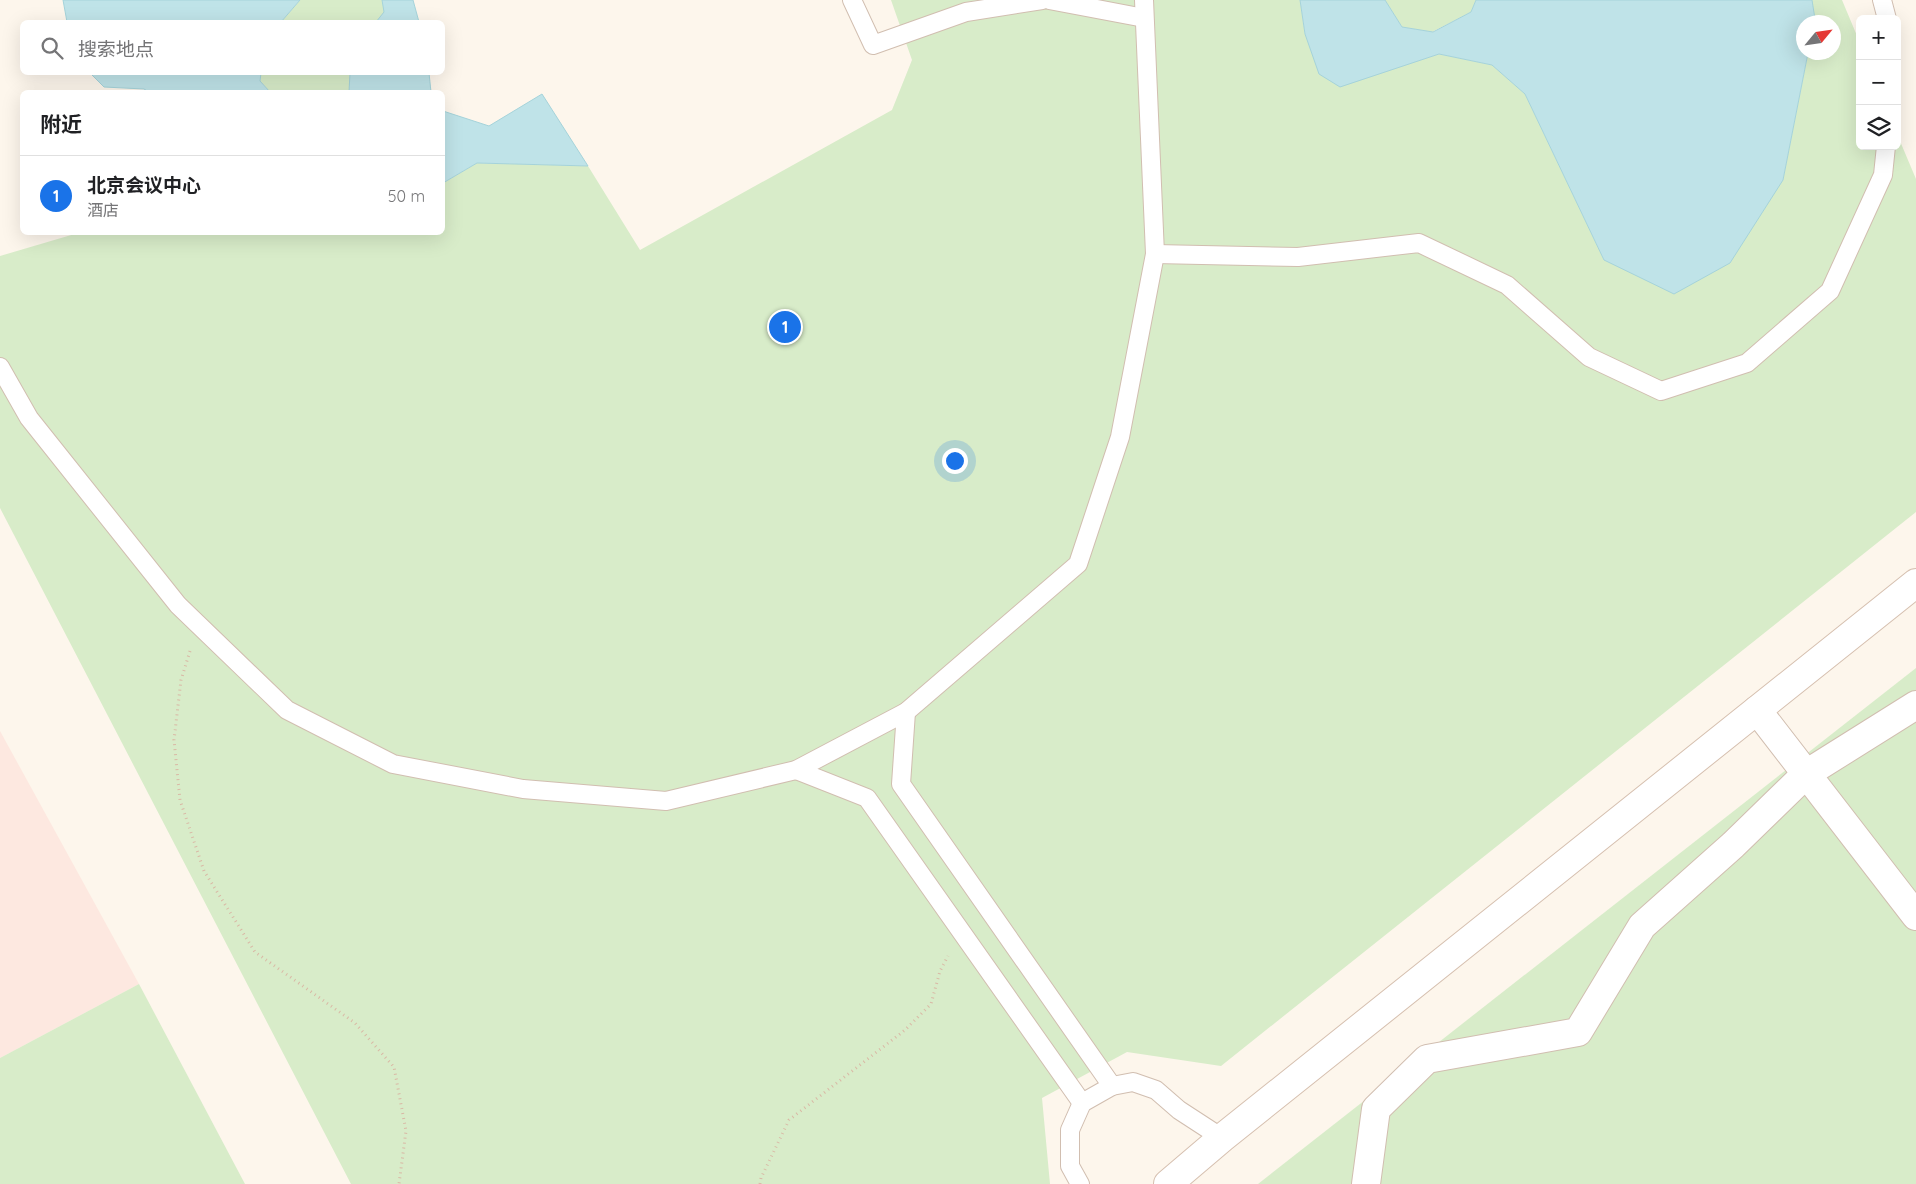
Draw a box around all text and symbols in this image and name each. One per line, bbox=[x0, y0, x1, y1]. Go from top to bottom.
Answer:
north arrow bbox=[1796, 15, 1841, 60]
map controls bbox=[1856, 15, 1901, 150]
button: + bbox=[1856, 15, 1901, 60]
search box bbox=[20, 20, 445, 75]
icon: search bbox=[38, 34, 66, 62]
text: 搜索地点 bbox=[78, 37, 154, 61]
button: − bbox=[1856, 60, 1901, 105]
button: layers bbox=[1856, 105, 1901, 150]
text: 附近 bbox=[40, 111, 82, 137]
text: 北京会议中心 bbox=[87, 173, 201, 197]
text: 1 bbox=[53, 186, 59, 206]
text: 50 m bbox=[388, 186, 425, 206]
text: 酒店 bbox=[87, 200, 119, 220]
pin: 1 bbox=[769, 308, 801, 346]
your location bbox=[942, 448, 968, 474]

